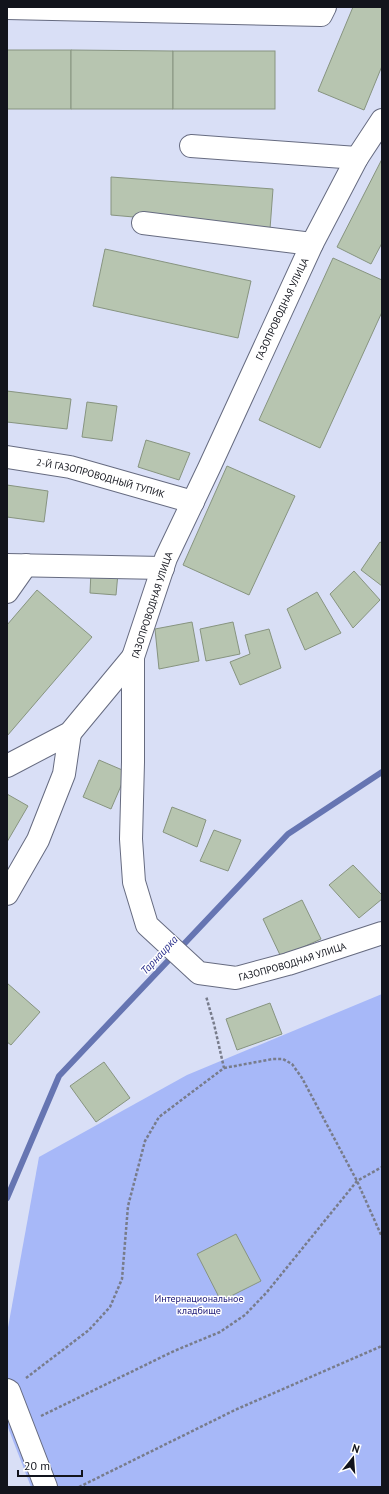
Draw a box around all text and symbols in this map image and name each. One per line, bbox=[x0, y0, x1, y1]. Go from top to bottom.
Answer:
street label: ГАЗОПРОВОДНАЯ УЛИЦА bbox=[253, 256, 311, 362]
street label: 2-Й ГАЗОПРОВОДНЫЙ ТУПИК bbox=[35, 455, 167, 500]
street label: ГАЗОПРОВОДНАЯ УЛИЦА bbox=[129, 550, 175, 660]
water label: Тарнаирка bbox=[137, 932, 181, 977]
street label: ГАЗОПРОВОДНАЯ УЛИЦА bbox=[237, 939, 348, 984]
park label: Интернациональное кладбище bbox=[154, 1292, 244, 1317]
north arrow bbox=[333, 1438, 373, 1478]
text: N bbox=[350, 1441, 361, 1456]
scale bar bbox=[18, 1452, 82, 1478]
text: 20 m bbox=[24, 1458, 50, 1473]

